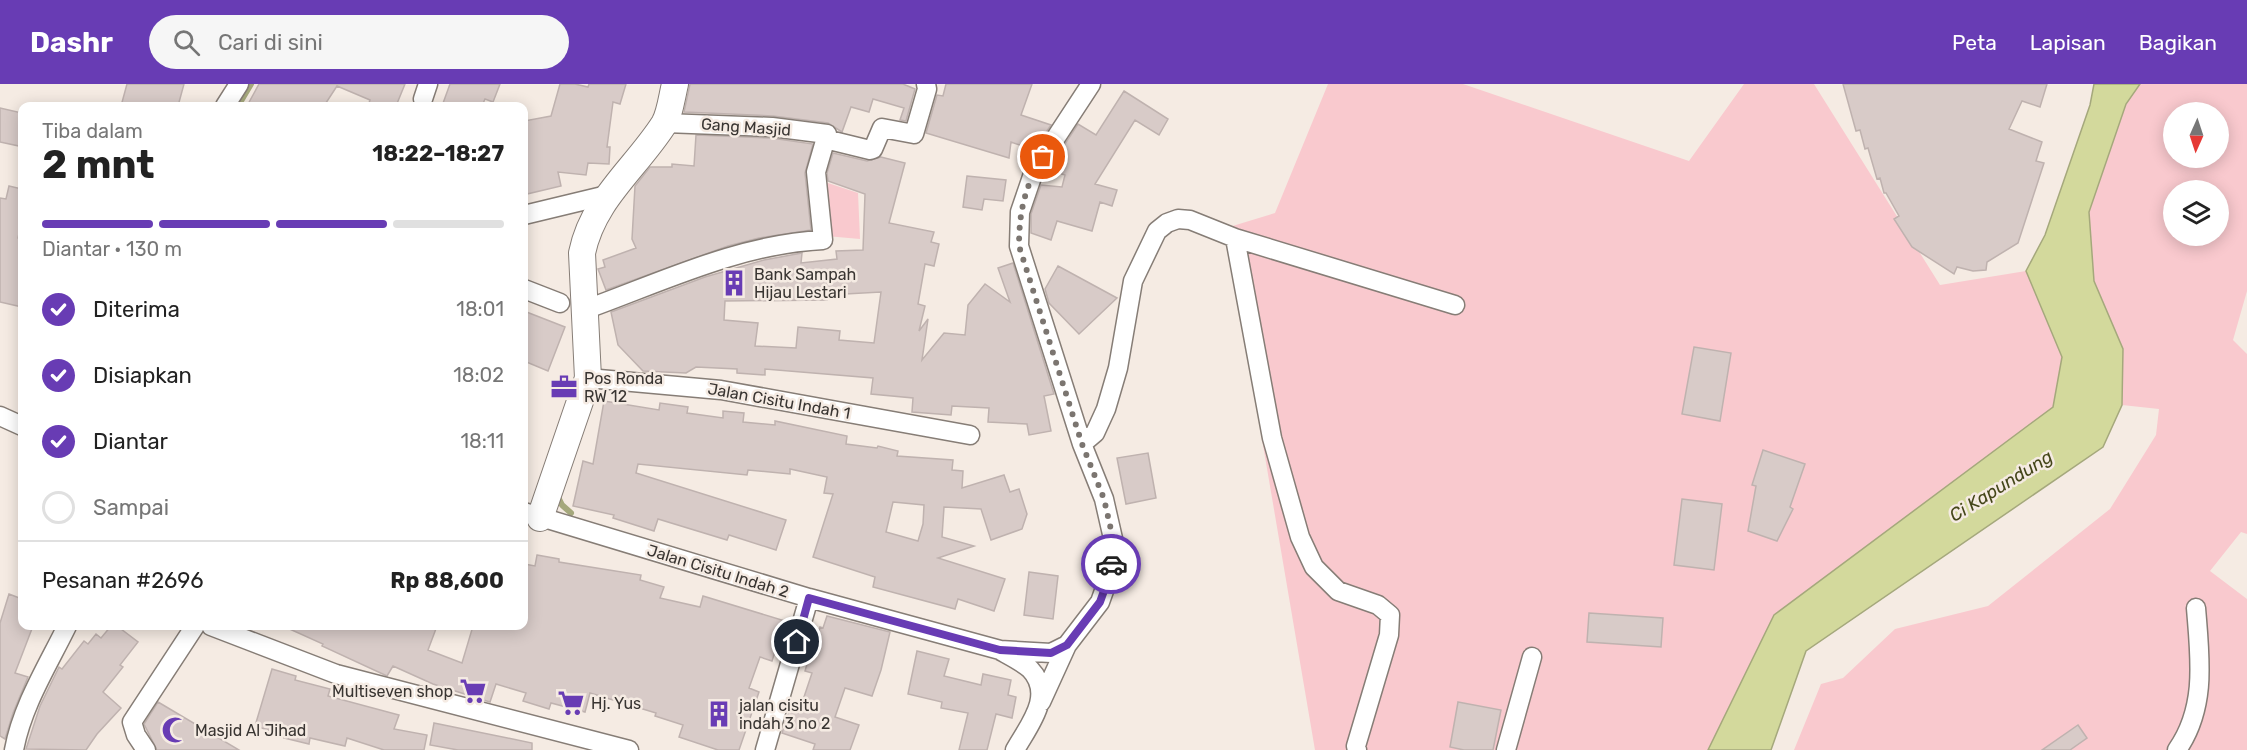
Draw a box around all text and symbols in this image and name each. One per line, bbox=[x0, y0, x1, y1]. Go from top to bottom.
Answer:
search box bbox=[149, 15, 569, 69]
text: Dashr bbox=[30, 26, 113, 59]
icon: search bbox=[170, 26, 203, 59]
text: Cari di sini bbox=[218, 29, 323, 56]
text: Peta bbox=[1952, 30, 1997, 55]
text: Lapisan bbox=[2030, 30, 2106, 55]
text: Bagikan bbox=[2139, 30, 2217, 55]
north arrow bbox=[2163, 102, 2229, 168]
map controls bbox=[2163, 102, 2229, 246]
street label: Gang Masjid bbox=[700, 114, 792, 140]
text: Tiba dalam bbox=[42, 119, 143, 143]
pin bbox=[1017, 131, 1068, 182]
text: 18:22–18:27 bbox=[372, 140, 504, 167]
icon: bag bbox=[1026, 140, 1059, 173]
text: 2 mnt bbox=[42, 142, 154, 188]
button: layers bbox=[2163, 180, 2229, 246]
text: Diantar · 130 m bbox=[42, 237, 182, 261]
place label: Bank Sampah Hijau Lestari bbox=[754, 265, 856, 302]
building icon: Bank Sampah Hijau Lestari bbox=[719, 268, 749, 298]
icon: check bbox=[42, 293, 75, 326]
text: Diterima bbox=[93, 296, 180, 323]
text: 18:01 bbox=[456, 297, 504, 321]
icon: check bbox=[42, 359, 75, 392]
text: Disiapkan bbox=[93, 362, 192, 389]
text: 18:02 bbox=[453, 363, 504, 387]
place label: Pos Ronda RW 12 bbox=[584, 369, 663, 406]
office icon: Pos Ronda RW 12 bbox=[549, 372, 579, 402]
street label: Jalan Cisitu Indah 1 bbox=[706, 379, 852, 423]
icon: check bbox=[42, 425, 75, 458]
text: Diantar bbox=[93, 428, 168, 455]
text: 18:11 bbox=[460, 429, 504, 453]
water label: Ci Kapundung bbox=[1945, 445, 2057, 526]
text: Sampai bbox=[93, 494, 169, 521]
courier bbox=[1081, 534, 1141, 594]
street label: Jalan Cisitu Indah 2 bbox=[645, 540, 791, 602]
icon: car bbox=[1095, 548, 1128, 581]
text: Pesanan #2696 bbox=[42, 567, 203, 594]
text: Rp 88,600 bbox=[390, 567, 504, 594]
pin bbox=[771, 616, 822, 667]
icon: home bbox=[780, 625, 813, 658]
supermarket icon: Multiseven shop bbox=[458, 676, 488, 706]
place label: Multiseven shop bbox=[332, 682, 453, 701]
supermarket icon: Hj. Yus bbox=[556, 688, 586, 718]
place label: Hj. Yus bbox=[591, 694, 641, 713]
place label: jalan cisitu indah 3 no 2 bbox=[738, 696, 830, 733]
building icon: jalan cisitu indah 3 no 2 bbox=[704, 699, 734, 729]
mosque icon: Masjid Al Jihad bbox=[160, 715, 190, 745]
place label: Masjid Al Jihad bbox=[195, 721, 306, 740]

